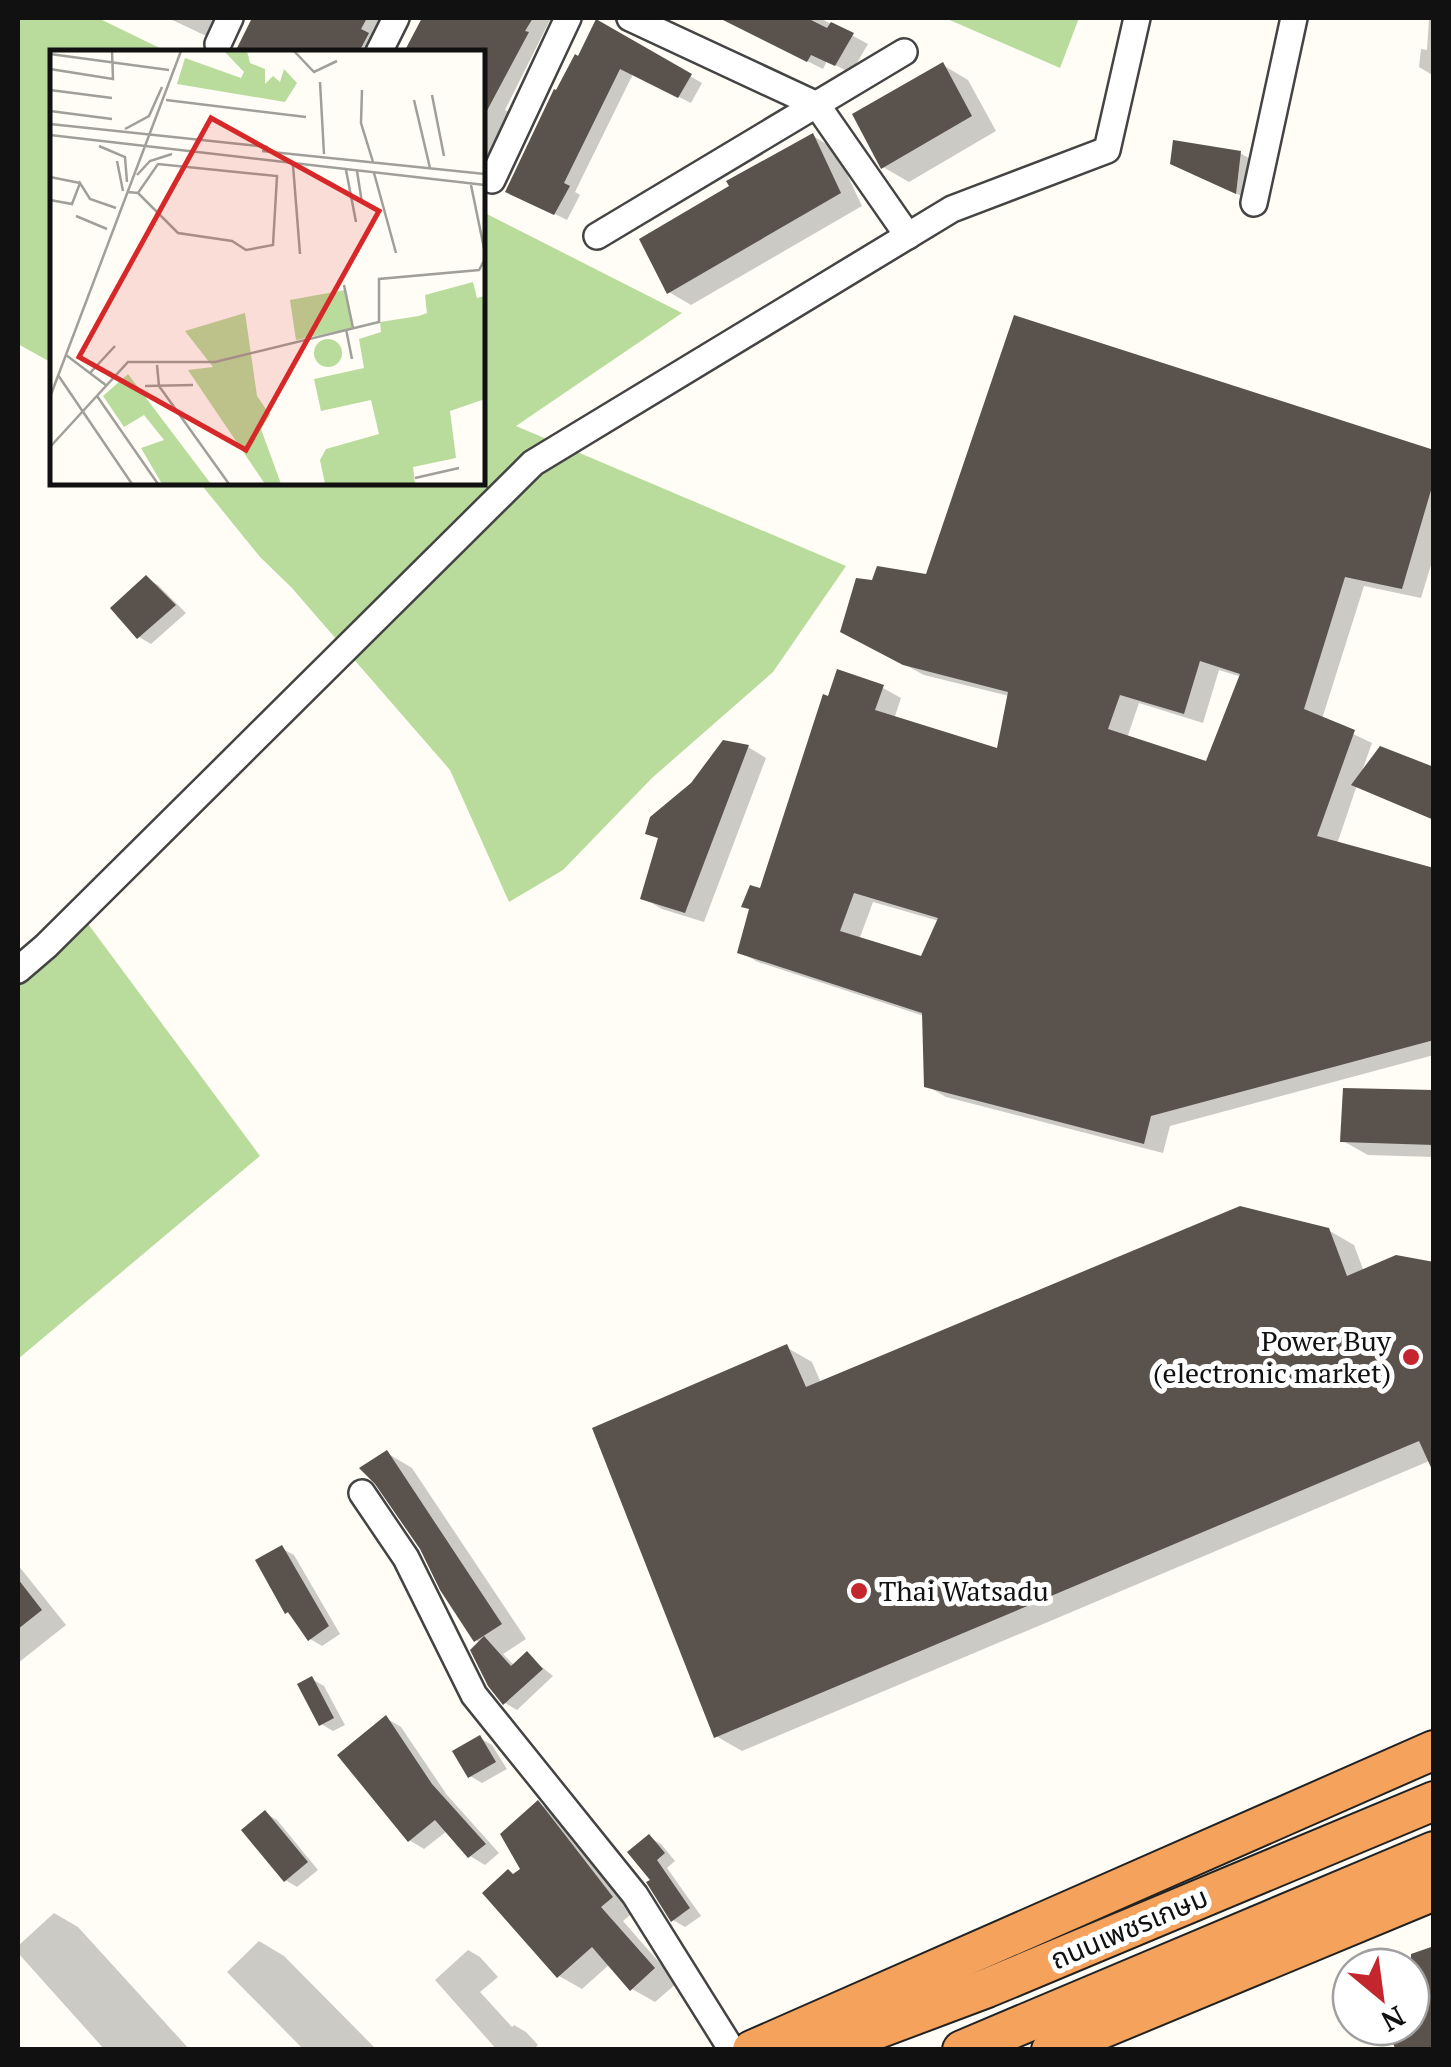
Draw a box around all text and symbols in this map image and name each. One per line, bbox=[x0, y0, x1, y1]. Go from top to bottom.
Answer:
inset map bbox=[50, 50, 485, 485]
place label: Power Buy (electronic market) bbox=[1153, 1322, 1392, 1391]
marker: Power Buy (electronic market) bbox=[1400, 1346, 1422, 1368]
place label: Thai Watsadu bbox=[879, 1572, 1049, 1609]
marker: Thai Watsadu bbox=[848, 1580, 870, 1602]
street label: ถนนเพชรเกษม bbox=[1044, 1878, 1213, 1977]
north arrow bbox=[1331, 1947, 1431, 2047]
text: N bbox=[1375, 1998, 1412, 2041]

